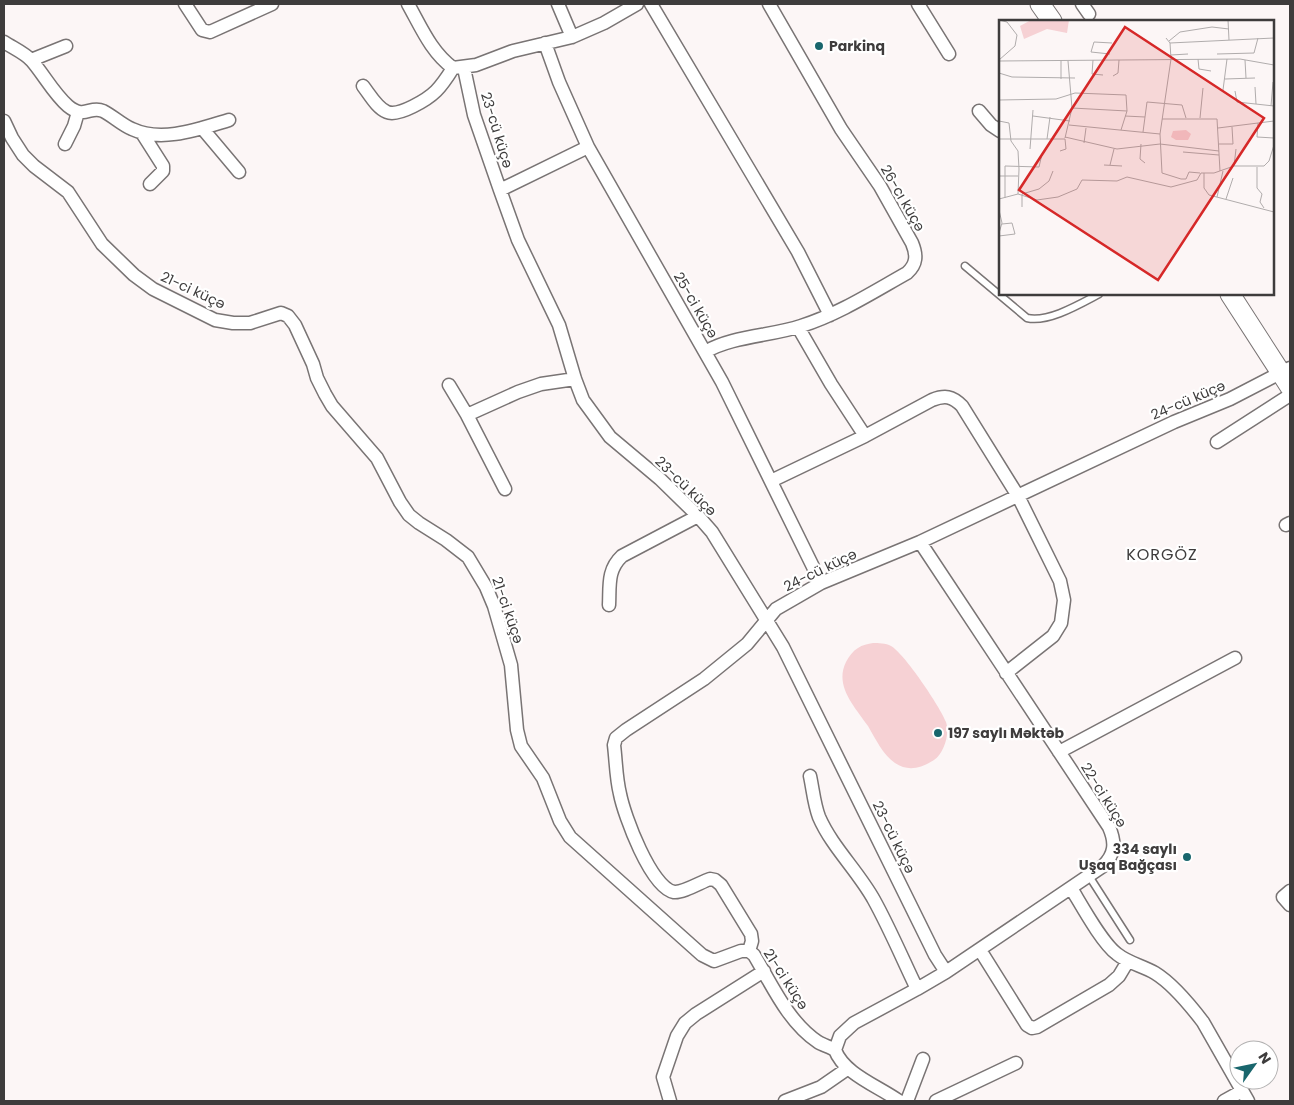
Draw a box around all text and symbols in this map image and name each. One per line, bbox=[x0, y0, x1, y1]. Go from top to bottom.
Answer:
inset map bbox=[999, 20, 1274, 295]
place label: Parkinq bbox=[829, 36, 885, 56]
marker: Parkinq bbox=[813, 40, 825, 52]
street label: 23-cü küçə bbox=[476, 90, 518, 171]
street label: 26-cı küçə bbox=[876, 161, 930, 235]
street label: 21-ci küçə bbox=[157, 266, 229, 314]
street label: 25-ci küçə bbox=[669, 268, 723, 342]
street label: 24-cü küçə bbox=[1148, 375, 1229, 425]
street label: 23-cü küçə bbox=[651, 452, 721, 521]
district label: KORGÖZ bbox=[1126, 543, 1198, 566]
street label: 24-cü küçə bbox=[780, 544, 860, 596]
street label: 21-ci küçə bbox=[487, 574, 529, 646]
place label: 197 saylı Məktəb bbox=[948, 723, 1065, 743]
marker: 197 saylı Məktəb bbox=[932, 727, 944, 739]
street label: 22-ci küçə bbox=[1076, 759, 1132, 831]
street label: 23-cü küçə bbox=[868, 797, 920, 877]
place label: 334 saylı Uşaq Bağçası bbox=[1079, 839, 1177, 875]
marker: 334 saylı Uşaq Bağçası bbox=[1181, 851, 1193, 863]
street label: 21-ci küçə bbox=[759, 945, 813, 1014]
north arrow bbox=[1229, 1040, 1279, 1090]
text: N bbox=[1254, 1048, 1276, 1068]

